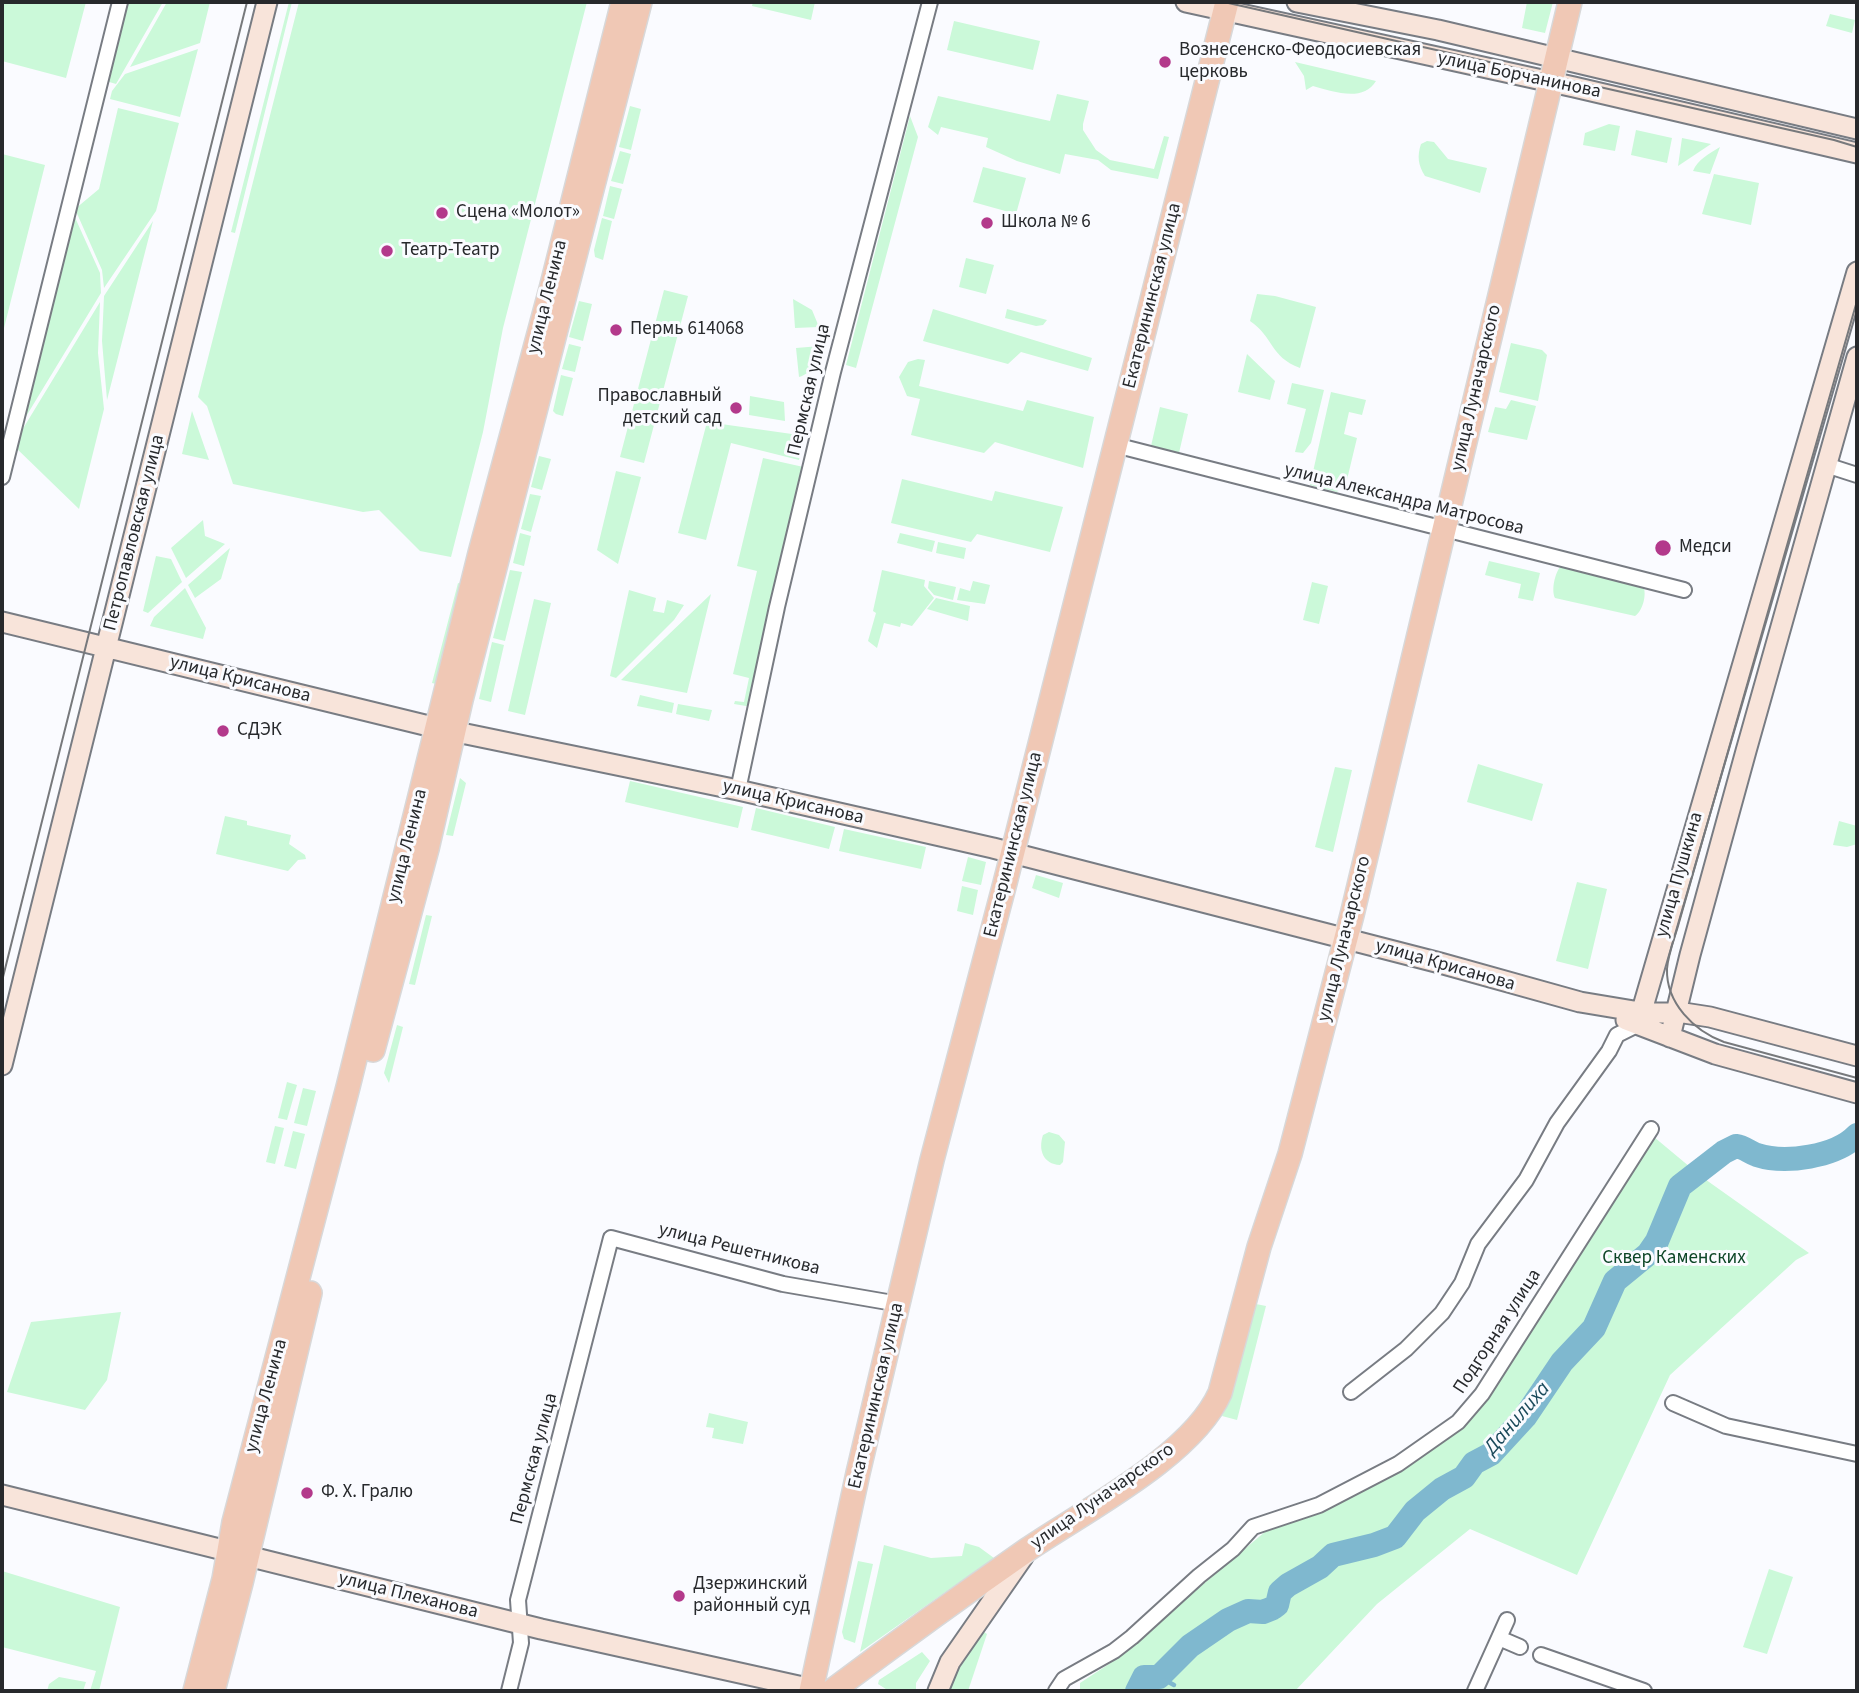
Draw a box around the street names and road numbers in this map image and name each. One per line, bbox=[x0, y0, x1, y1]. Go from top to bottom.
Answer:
street label: улица Борчанинова bbox=[1435, 48, 1603, 104]
street label: Екатерининская улица bbox=[1119, 201, 1187, 391]
street label: улица Ленина bbox=[523, 238, 573, 356]
street label: улица Луначарского bbox=[1447, 303, 1507, 473]
street label: Пермская улица bbox=[784, 322, 836, 458]
street label: Петропавловская улица bbox=[100, 432, 170, 634]
street label: улица Александра Матросова bbox=[1282, 459, 1526, 541]
street label: улица Крисанова bbox=[167, 652, 313, 708]
street label: Екатерининская улица bbox=[980, 750, 1048, 940]
street label: улица Крисанова bbox=[720, 776, 866, 830]
street label: улица Ленина bbox=[383, 787, 433, 905]
street label: улица Пушкина bbox=[1651, 810, 1709, 940]
street label: улица Луначарского bbox=[1313, 854, 1377, 1024]
street label: улица Крисанова bbox=[1373, 935, 1517, 997]
street label: улица Решетникова bbox=[656, 1219, 822, 1281]
street label: Подгорная улица bbox=[1449, 1265, 1547, 1399]
street label: Екатерининская улица bbox=[844, 1301, 910, 1491]
street label: улица Ленина bbox=[241, 1337, 293, 1455]
street label: Пермская улица bbox=[507, 1391, 563, 1527]
street label: улица Луначарского bbox=[1027, 1439, 1179, 1555]
street label: улица Плеханова bbox=[336, 1568, 480, 1624]

